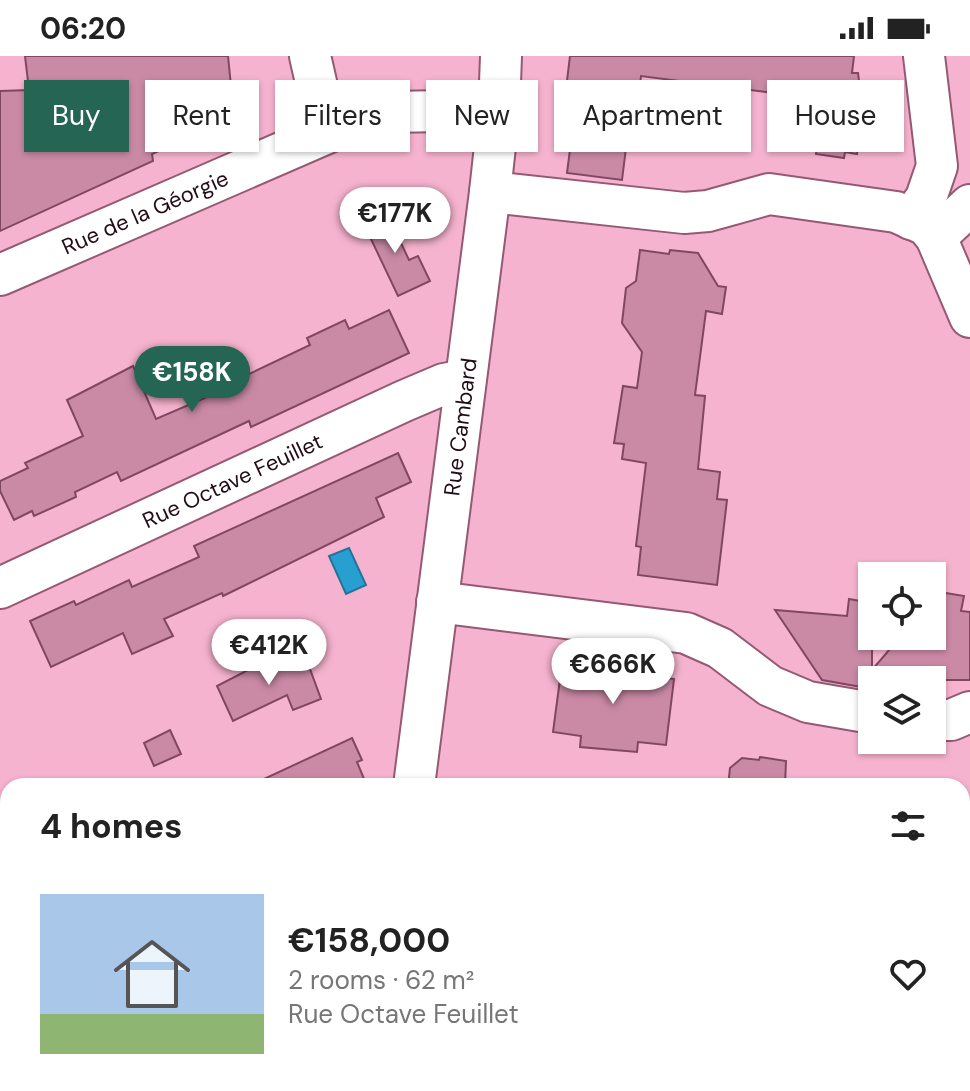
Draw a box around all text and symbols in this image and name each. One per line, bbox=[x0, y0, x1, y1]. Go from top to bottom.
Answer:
text: 06:20 bbox=[40, 9, 126, 48]
chip: Buy bbox=[24, 80, 129, 152]
chip: Rent bbox=[145, 80, 259, 152]
chip: Filters bbox=[275, 80, 410, 152]
chip: New bbox=[426, 80, 538, 152]
chip: Apartment bbox=[554, 80, 751, 152]
chip: House bbox=[767, 80, 904, 152]
street label: Rue de la Géorgie bbox=[57, 163, 233, 261]
pin: €177K bbox=[339, 187, 451, 255]
text: €177K bbox=[358, 196, 432, 230]
pin: €158K bbox=[136, 346, 248, 414]
text: €158K bbox=[152, 355, 232, 389]
street label: Rue Cambard bbox=[437, 356, 483, 498]
street label: Rue Octave Feuillet bbox=[138, 426, 327, 535]
map controls bbox=[858, 562, 946, 754]
button: locate bbox=[858, 562, 946, 650]
pin: €412K bbox=[213, 619, 325, 687]
text: €412K bbox=[230, 628, 308, 662]
pin: €666K bbox=[557, 638, 669, 706]
text: €666K bbox=[570, 647, 656, 681]
button: layers bbox=[858, 666, 946, 754]
text: 4 homes bbox=[40, 804, 182, 849]
icon: filters bbox=[886, 804, 930, 848]
text: €158,000 bbox=[288, 918, 450, 963]
icon: home bbox=[104, 926, 200, 1022]
icon: heart bbox=[886, 952, 930, 996]
text: 2 rooms · 62 m² bbox=[288, 963, 474, 997]
text: Rue Octave Feuillet bbox=[288, 997, 519, 1031]

